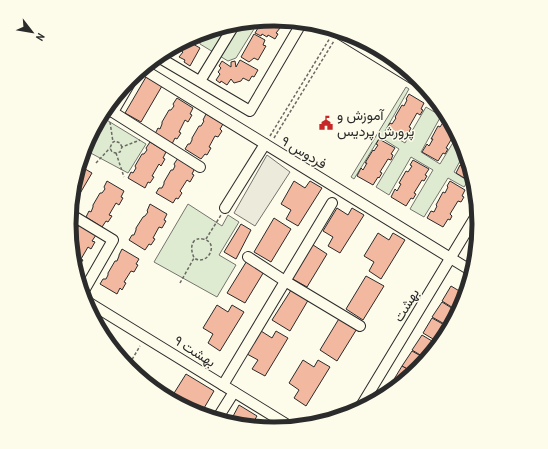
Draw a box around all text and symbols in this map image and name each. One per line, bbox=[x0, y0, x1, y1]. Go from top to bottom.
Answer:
north arrow bbox=[12, 12, 52, 52]
text: N bbox=[33, 31, 48, 44]
place label: آموزش و پرورش پردیس bbox=[337, 106, 414, 141]
public building icon: آموزش و پرورش پردیس bbox=[318, 115, 334, 131]
street label: فردوس ۹ bbox=[278, 131, 330, 173]
street label: بهشت bbox=[389, 285, 423, 325]
street label: بهشت ۹ bbox=[171, 331, 219, 371]

